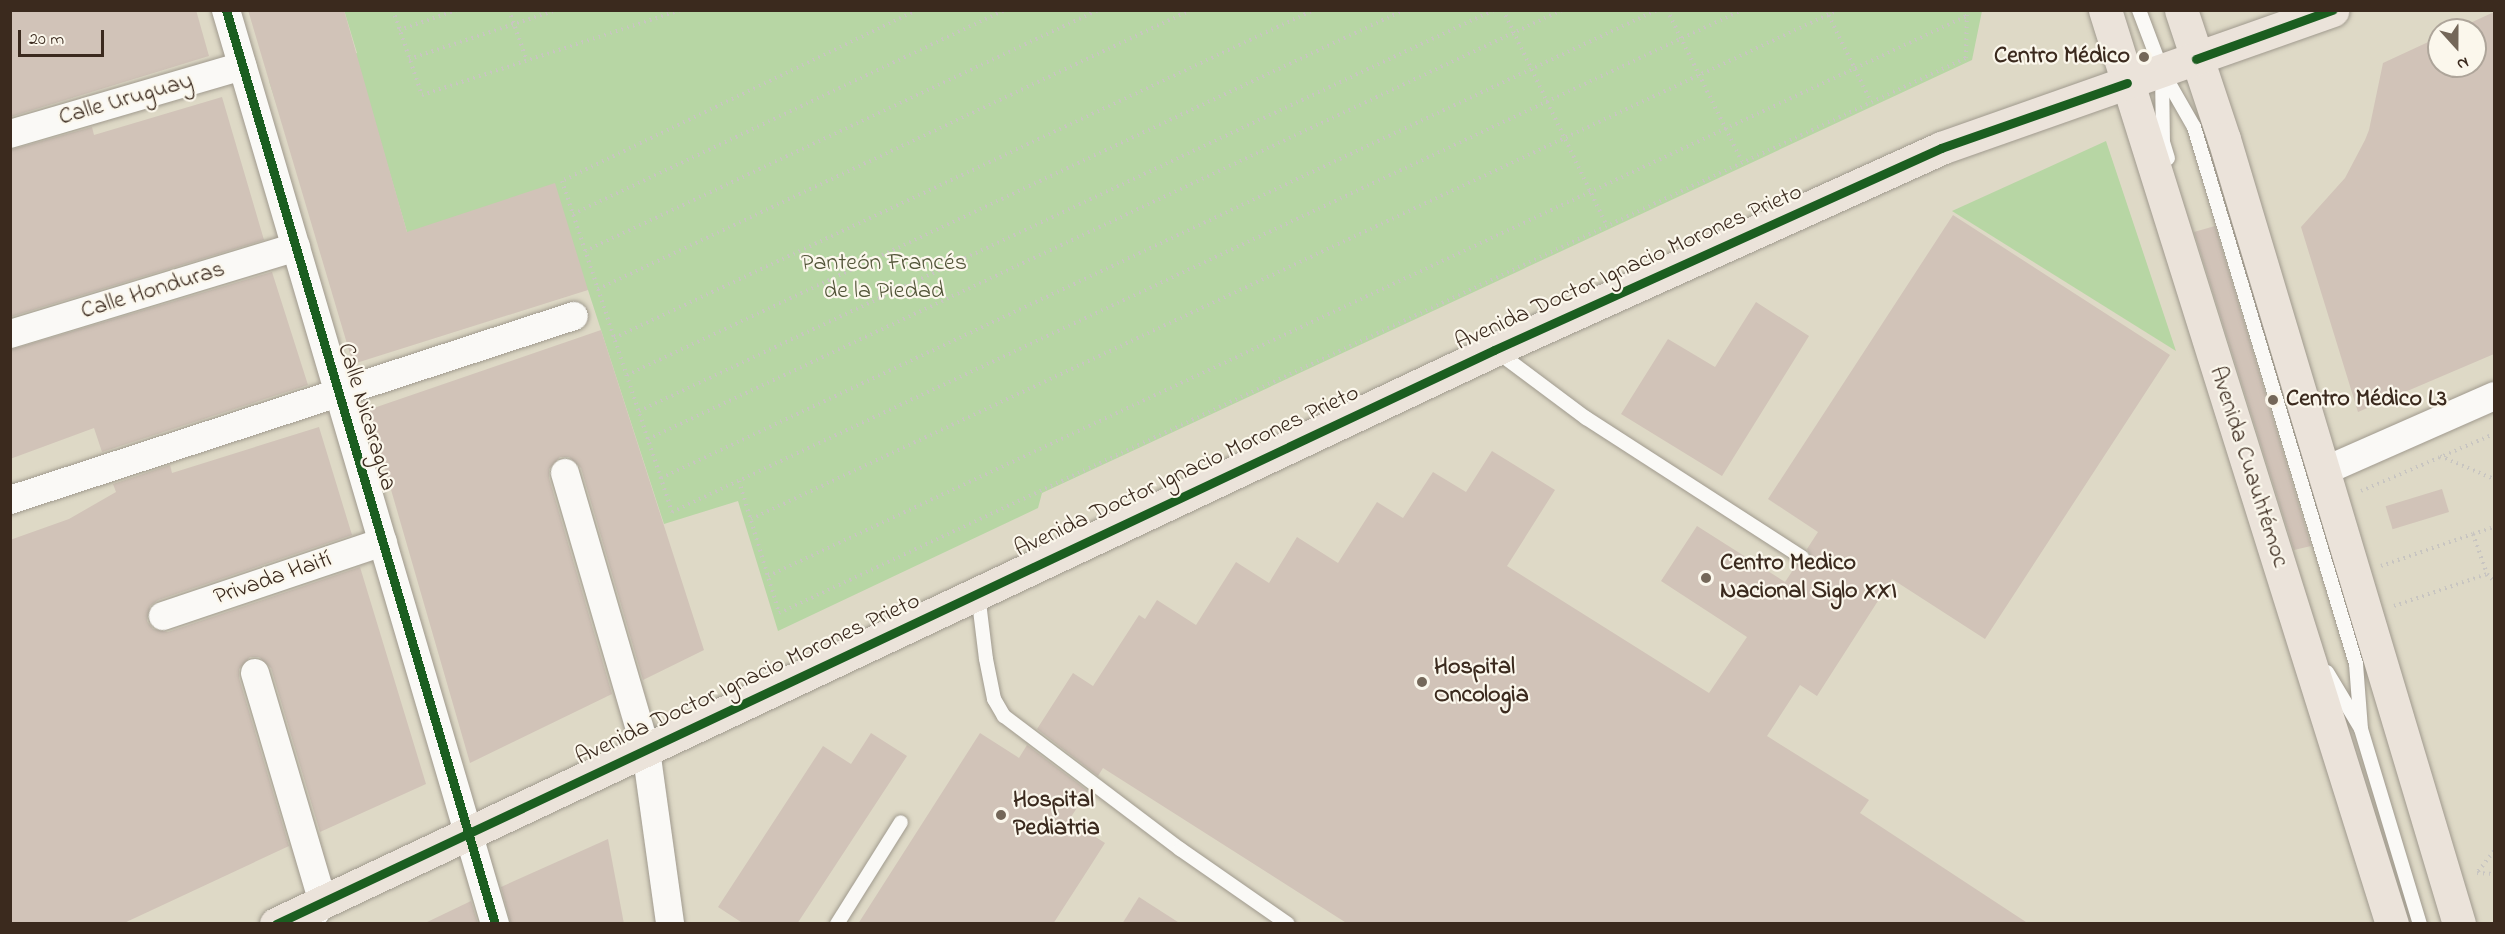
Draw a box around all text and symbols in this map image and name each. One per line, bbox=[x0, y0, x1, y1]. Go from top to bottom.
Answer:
scale bar bbox=[21, 18, 106, 56]
north arrow bbox=[2427, 18, 2487, 78]
text: 20 m bbox=[29, 27, 64, 53]
place label: Centro Médico bbox=[1994, 43, 2130, 71]
marker: Centro Médico bbox=[2135, 48, 2153, 66]
text: N bbox=[2453, 50, 2472, 76]
street label: Calle Uruguay bbox=[56, 67, 196, 133]
street label: Avenida Doctor Ignacio Morones Prieto bbox=[1451, 178, 1807, 358]
park label: Panteón Francés de la Piedad bbox=[801, 250, 967, 306]
street label: Calle Honduras bbox=[78, 255, 228, 327]
street label: Calle Nicaragua bbox=[330, 340, 402, 494]
street label: Avenida Cuauhtémoc bbox=[2202, 363, 2294, 571]
street label: Avenida Doctor Ignacio Morones Prieto bbox=[1010, 379, 1364, 565]
place label: Centro Médico L3 bbox=[2286, 386, 2447, 414]
marker: Centro Médico L3 bbox=[2264, 391, 2282, 409]
street label: Privada Haití bbox=[210, 545, 336, 613]
place label: Centro Medico Nacional Siglo XXI bbox=[1720, 550, 1897, 606]
marker: Centro Medico Nacional Siglo XXI bbox=[1697, 569, 1715, 587]
street label: Avenida Doctor Ignacio Morones Prieto bbox=[571, 587, 925, 773]
place label: Hospital Oncologia bbox=[1434, 654, 1529, 710]
marker: Hospital Oncologia bbox=[1415, 675, 1429, 689]
place label: Hospital Pediatria bbox=[1013, 787, 1100, 843]
marker: Hospital Pediatria bbox=[994, 808, 1008, 822]

